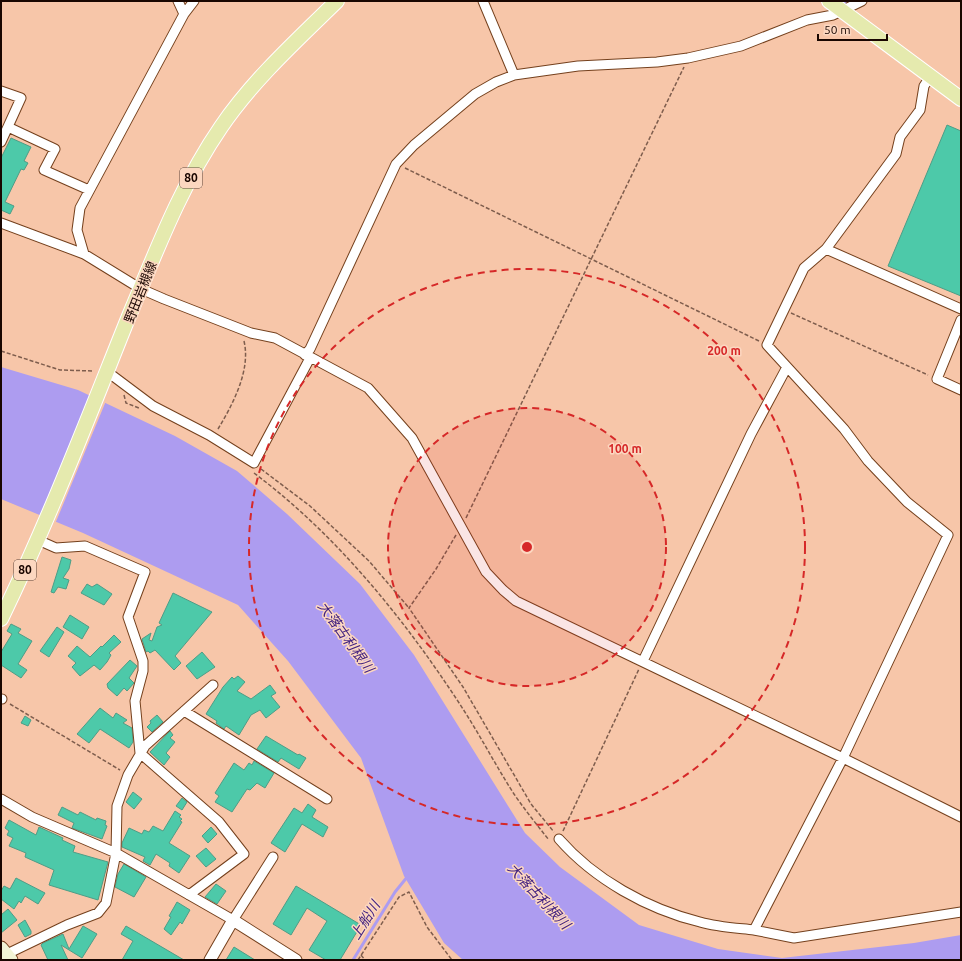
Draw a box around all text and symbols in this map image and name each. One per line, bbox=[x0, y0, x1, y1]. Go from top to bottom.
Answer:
scale bar bbox=[818, 16, 887, 42]
text: 50 m bbox=[824, 23, 851, 36]
road number: 80 bbox=[180, 168, 202, 188]
street label: 野田岩槻線 bbox=[121, 259, 159, 325]
text: 200 m bbox=[707, 344, 741, 357]
text: 100 m bbox=[608, 442, 642, 455]
centre of rings bbox=[520, 540, 534, 554]
road number: 80 bbox=[14, 560, 36, 580]
water label: 大落古利根川 bbox=[315, 598, 378, 677]
water label: 大落古利根川 bbox=[505, 860, 575, 934]
water label: 上船川 bbox=[347, 896, 384, 942]

